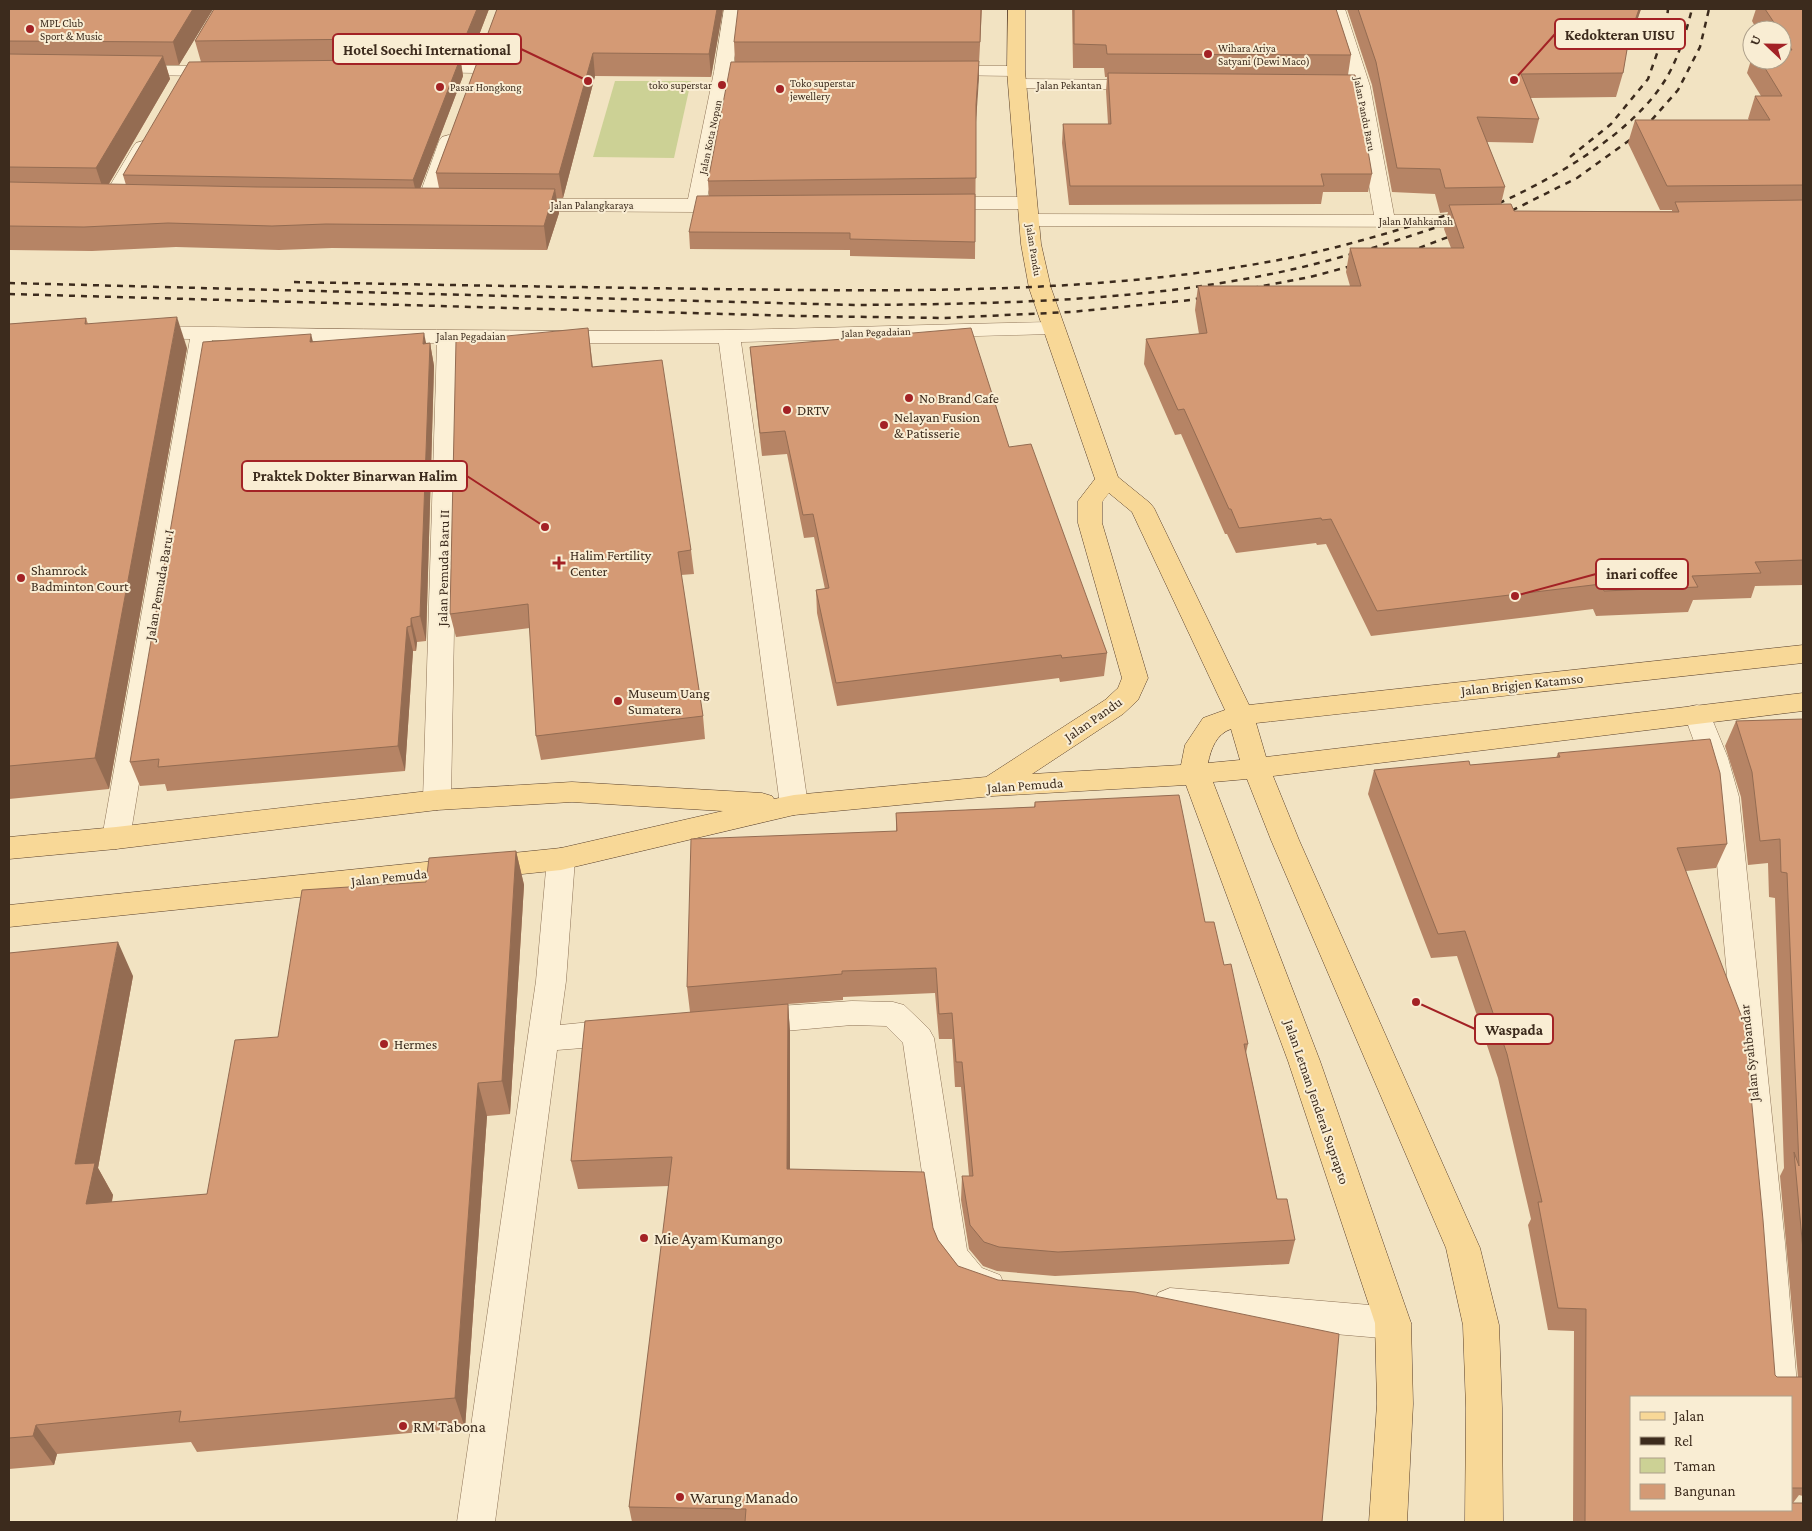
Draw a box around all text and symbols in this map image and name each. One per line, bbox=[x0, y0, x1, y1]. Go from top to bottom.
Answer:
place label: MPL Club Sport & Music bbox=[40, 17, 103, 43]
callout: Kedokteran UISU bbox=[1555, 19, 1685, 49]
north arrow bbox=[1742, 20, 1792, 70]
marker: MPL Club Sport & Music bbox=[24, 23, 36, 35]
text: Kedokteran UISU bbox=[1565, 27, 1675, 43]
text: U bbox=[1746, 32, 1764, 48]
callout: Hotel Soechi International bbox=[333, 34, 521, 64]
text: Hotel Soechi International bbox=[343, 42, 512, 58]
place label: Wihara Ariya Satyani (Dewi Maco) bbox=[1218, 42, 1310, 68]
marker: Wihara Ariya Satyani (Dewi Maco) bbox=[1202, 48, 1214, 60]
street label: Jalan Pandu Baru bbox=[1351, 75, 1378, 152]
place label: Toko superstar jewellery bbox=[789, 77, 855, 103]
place label: toko superstar bbox=[649, 79, 712, 92]
marker: toko superstar bbox=[716, 79, 728, 91]
street label: Jalan Pekantan bbox=[1035, 79, 1102, 92]
marker: Pasar Hongkong bbox=[434, 81, 446, 93]
place label: Pasar Hongkong bbox=[450, 81, 522, 94]
marker: Toko superstar jewellery bbox=[774, 83, 786, 95]
street label: Jalan Kota Nopan bbox=[696, 98, 725, 177]
street label: Jalan Palangkaraya bbox=[549, 199, 634, 212]
street label: Jalan Mahkamah bbox=[1378, 215, 1453, 228]
street label: Jalan Pandu bbox=[1023, 222, 1044, 277]
street label: Jalan Pegadaian bbox=[840, 325, 911, 340]
street label: Jalan Pegadaian bbox=[435, 330, 506, 343]
place label: No Brand Cafe bbox=[919, 390, 999, 406]
marker: No Brand Cafe bbox=[903, 392, 915, 404]
place label: DRTV bbox=[797, 402, 829, 418]
marker: DRTV bbox=[781, 404, 793, 416]
place label: Nelayan Fusion & Patisserie bbox=[894, 409, 981, 441]
marker: Nelayan Fusion & Patisserie bbox=[878, 419, 890, 431]
callout: Praktek Dokter Binarwan Halim bbox=[242, 461, 467, 491]
text: Praktek Dokter Binarwan Halim bbox=[253, 468, 458, 484]
street label: Jalan Pemuda Baru II bbox=[434, 510, 452, 628]
street label: Jalan Pemuda Baru I bbox=[141, 528, 177, 644]
place label: Halim Fertility Center bbox=[570, 547, 652, 579]
marker: Halim Fertility Center bbox=[552, 556, 566, 570]
callout: inari coffee bbox=[1596, 559, 1688, 589]
place label: Shamrock Badminton Court bbox=[31, 562, 129, 594]
text: inari coffee bbox=[1606, 566, 1678, 582]
marker: Shamrock Badminton Court bbox=[15, 572, 27, 584]
street label: Jalan Brigjen Katamso bbox=[1458, 670, 1584, 700]
place label: Museum Uang Sumatera bbox=[628, 685, 710, 717]
street label: Jalan Pandu bbox=[1060, 693, 1125, 746]
marker: Museum Uang Sumatera bbox=[612, 695, 624, 707]
street label: Jalan Pemuda bbox=[984, 774, 1064, 796]
street label: Jalan Pemuda bbox=[348, 865, 428, 889]
street label: Jalan Syahbandar bbox=[1736, 1004, 1762, 1104]
callout: Waspada bbox=[1475, 1014, 1553, 1044]
street label: Jalan Letnan Jenderal Suprapto bbox=[1281, 1016, 1353, 1186]
text: Waspada bbox=[1484, 1022, 1544, 1038]
place label: Hermes bbox=[394, 1036, 437, 1052]
marker: Hermes bbox=[378, 1038, 390, 1050]
place label: Mie Ayam Kumango bbox=[654, 1230, 783, 1248]
marker: Mie Ayam Kumango bbox=[638, 1232, 650, 1244]
legend bbox=[1630, 1396, 1792, 1511]
text: Jalan bbox=[1672, 1408, 1704, 1425]
place label: RM Tabona bbox=[413, 1418, 486, 1435]
marker: RM Tabona bbox=[397, 1420, 409, 1432]
text: Rel bbox=[1674, 1433, 1693, 1449]
text: Taman bbox=[1674, 1458, 1716, 1474]
text: Bangunan bbox=[1674, 1483, 1735, 1500]
place label: Warung Manado bbox=[690, 1489, 798, 1507]
marker: Warung Manado bbox=[674, 1491, 686, 1503]

